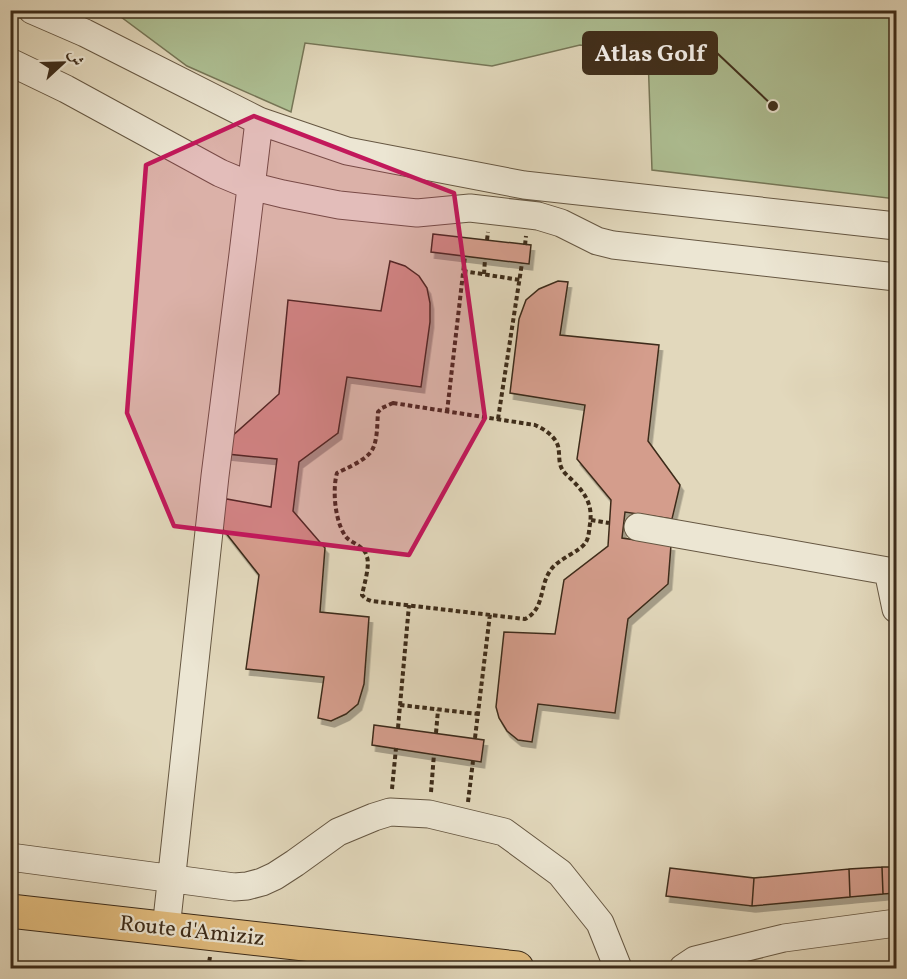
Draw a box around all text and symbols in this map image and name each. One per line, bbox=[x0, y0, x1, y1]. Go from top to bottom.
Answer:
callout: Atlas Golf bbox=[583, 32, 717, 74]
north arrow bbox=[33, 33, 93, 93]
text: Atlas Golf bbox=[595, 38, 708, 72]
text: ش bbox=[62, 47, 88, 70]
street label: Route d'Amiziz bbox=[118, 909, 266, 955]

